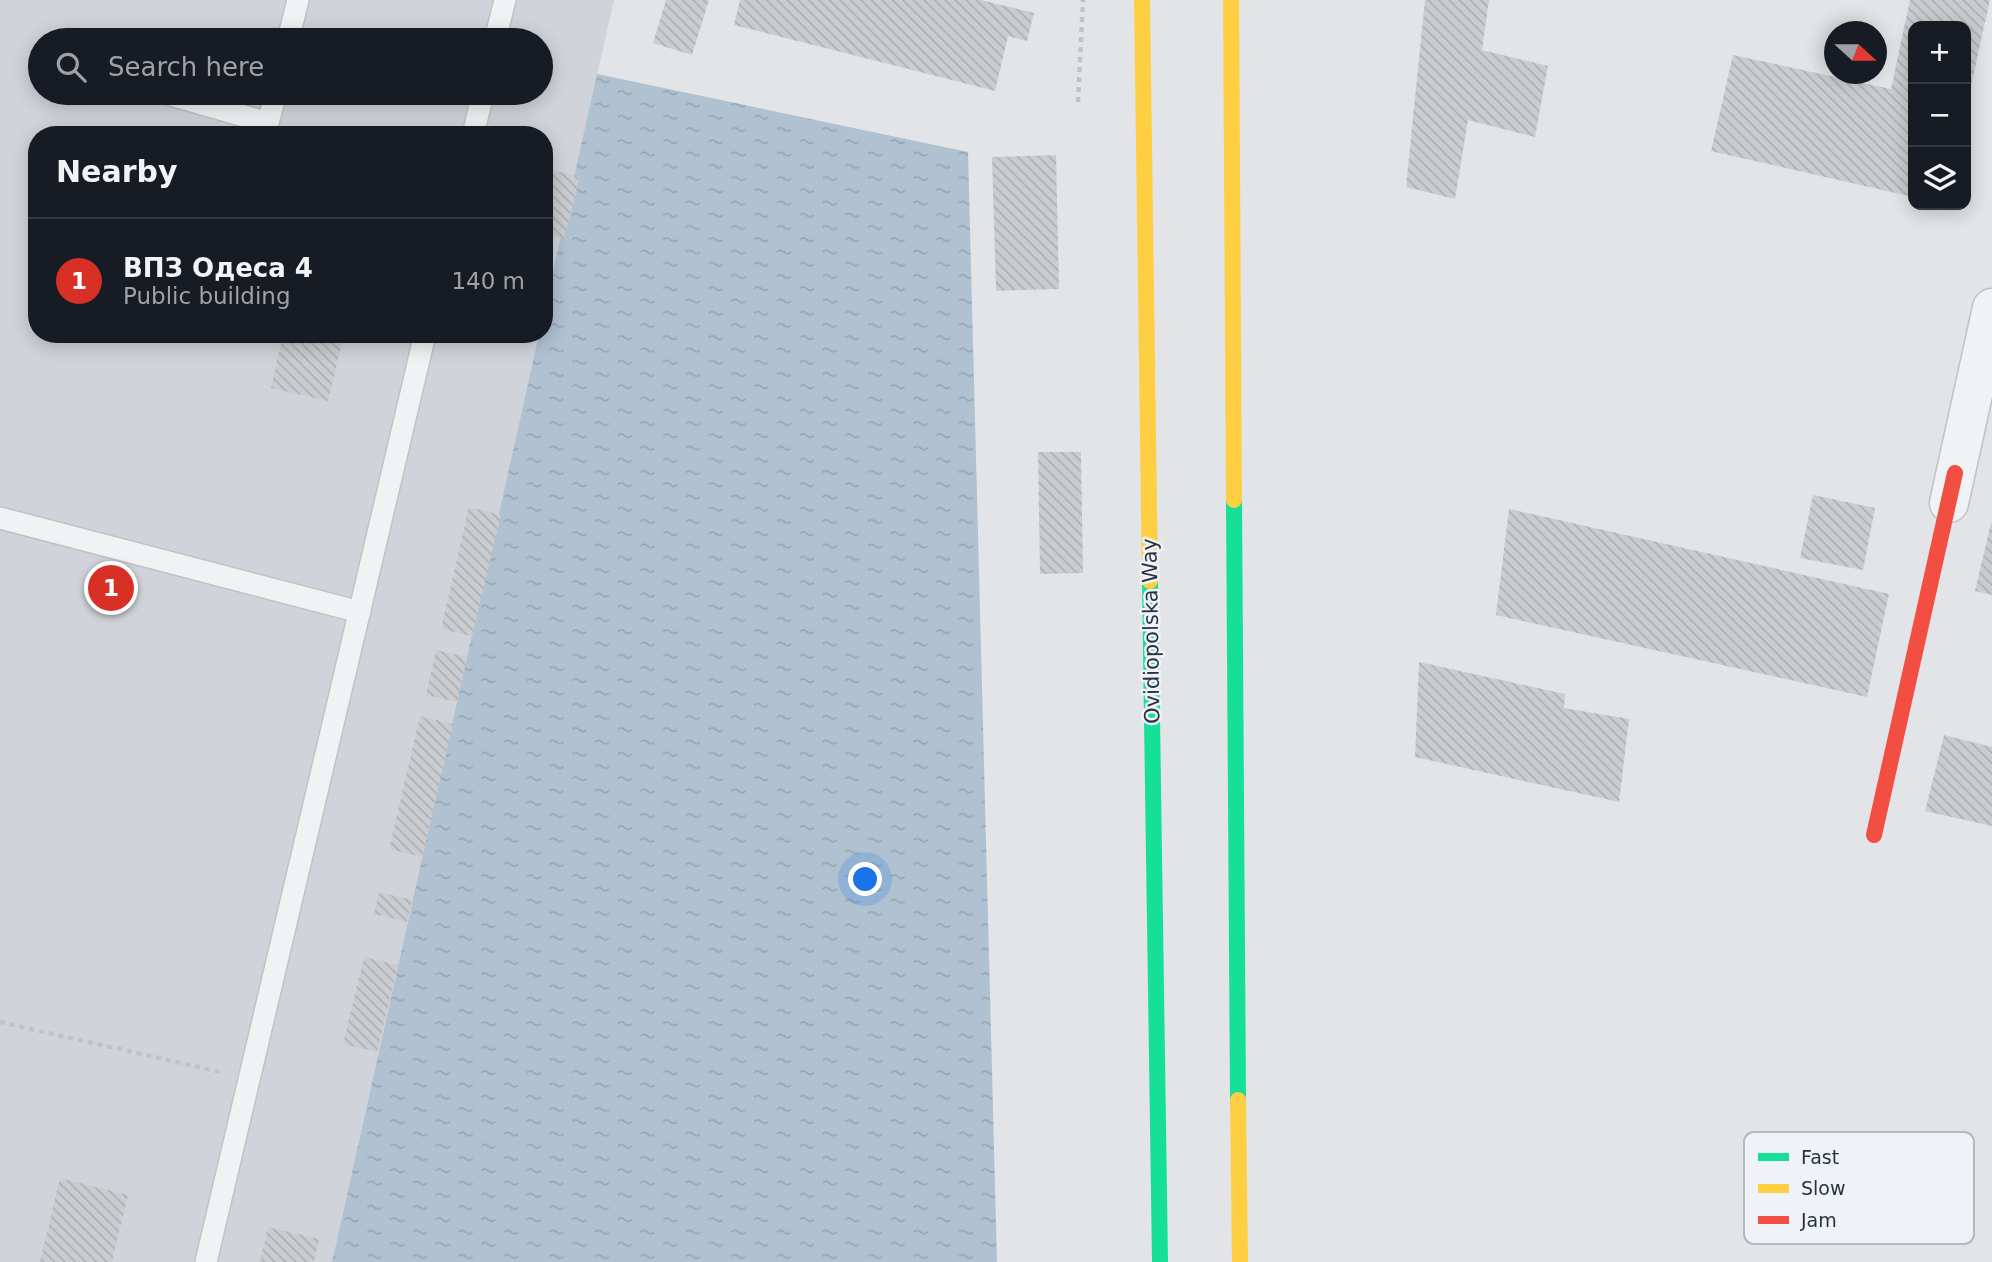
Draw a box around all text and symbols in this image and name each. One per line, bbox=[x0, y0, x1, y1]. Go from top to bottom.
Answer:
north arrow bbox=[1824, 21, 1887, 84]
map controls bbox=[1908, 21, 1971, 210]
button: + bbox=[1908, 21, 1971, 84]
search box bbox=[28, 28, 553, 105]
icon: search bbox=[52, 48, 90, 86]
text: Search here bbox=[108, 52, 264, 82]
button: − bbox=[1908, 84, 1971, 147]
button: layers bbox=[1908, 147, 1971, 210]
text: Nearby bbox=[56, 154, 178, 189]
text: ВПЗ Одеса 4 bbox=[123, 253, 313, 283]
text: 1 bbox=[71, 268, 87, 294]
text: 140 m bbox=[451, 268, 525, 294]
text: Public building bbox=[123, 283, 291, 309]
street label: Ovidiopolska Way bbox=[1137, 538, 1165, 724]
pin: 1 bbox=[88, 562, 134, 614]
your location bbox=[848, 862, 882, 896]
legend bbox=[1744, 1132, 1974, 1244]
text: Fast bbox=[1801, 1146, 1839, 1168]
text: Slow bbox=[1801, 1177, 1846, 1199]
text: Jam bbox=[1800, 1209, 1837, 1231]

